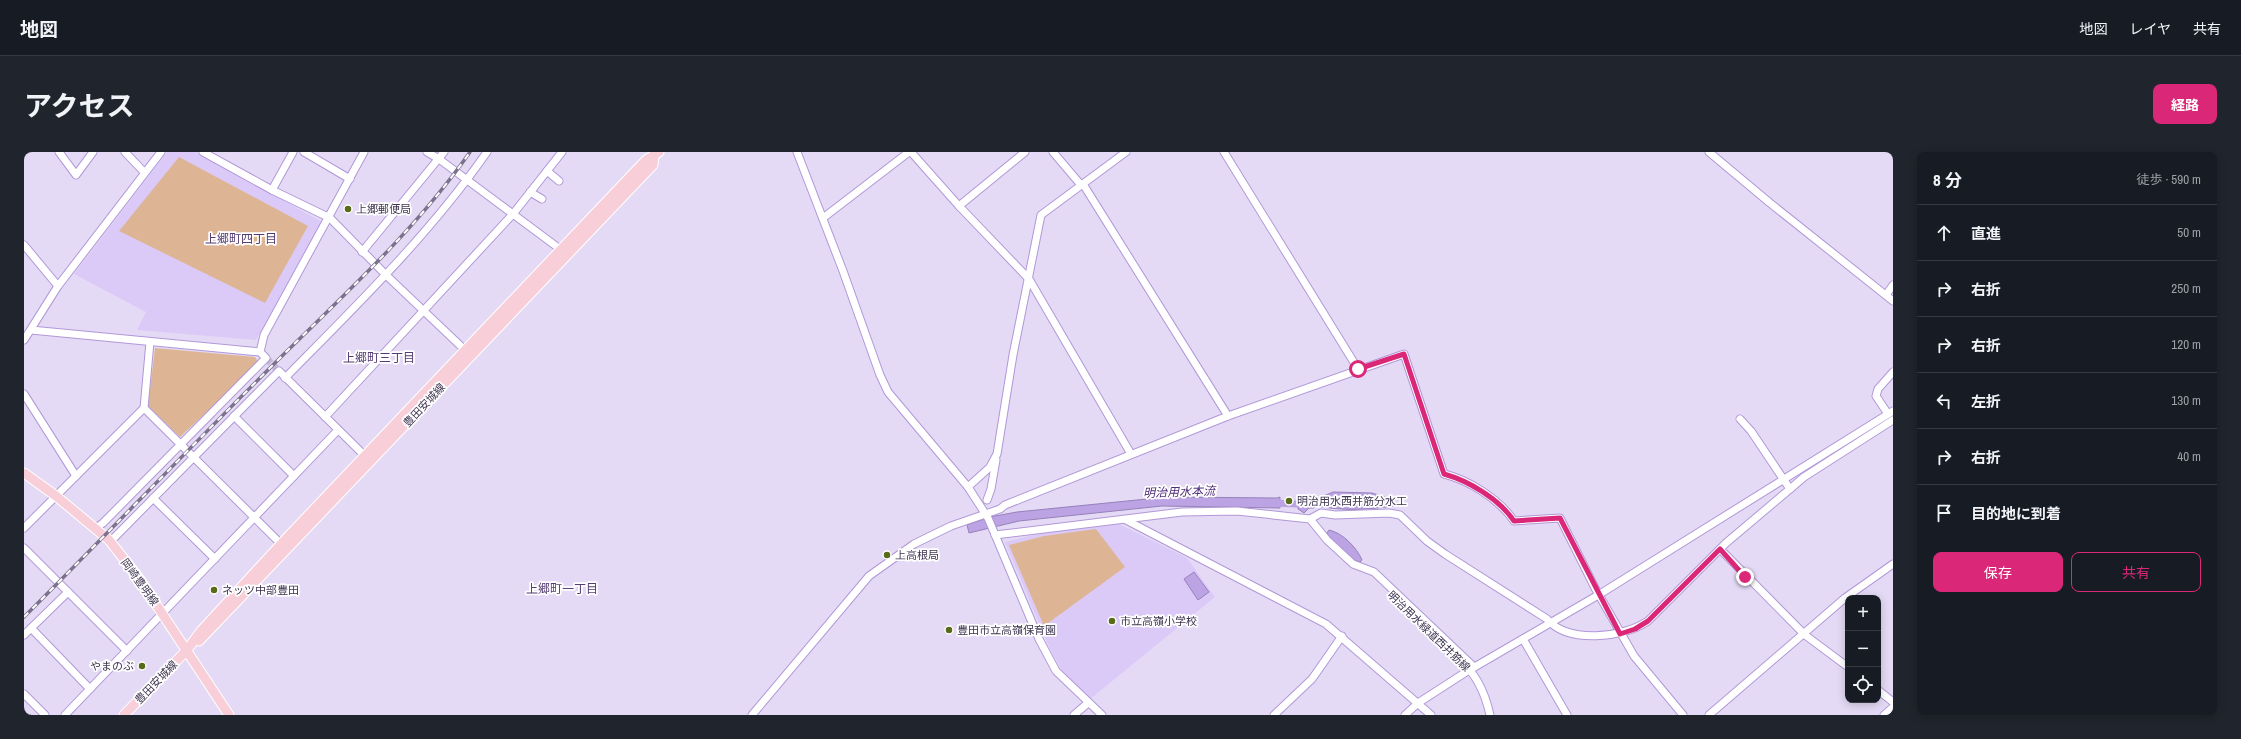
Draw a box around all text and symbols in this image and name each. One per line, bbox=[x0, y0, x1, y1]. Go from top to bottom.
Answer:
text: 地図 bbox=[20, 16, 58, 42]
text: 地図 bbox=[2079, 20, 2107, 38]
text: レイヤ bbox=[2129, 20, 2171, 38]
text: 共有 bbox=[2193, 20, 2221, 38]
button: 経路 bbox=[2153, 84, 2217, 124]
text: アクセス bbox=[24, 87, 135, 125]
text: 8 分 bbox=[1933, 168, 1962, 191]
text: 徒歩 · 590 m bbox=[2136, 171, 2201, 188]
place label: 上郷郵便局 bbox=[356, 202, 411, 216]
marker: 上郷郵便局 bbox=[343, 204, 353, 214]
icon: ahead bbox=[1933, 222, 1955, 244]
text: 直進 bbox=[1971, 223, 2001, 244]
text: 50 m bbox=[2177, 224, 2201, 241]
district label: 上郷町四丁目 bbox=[205, 231, 277, 247]
icon: right bbox=[1933, 278, 1955, 300]
text: 右折 bbox=[1971, 279, 2001, 300]
text: 250 m bbox=[2171, 280, 2201, 297]
icon: right bbox=[1933, 334, 1955, 356]
text: 右折 bbox=[1971, 335, 2001, 356]
text: 120 m bbox=[2171, 336, 2201, 353]
district label: 上郷町三丁目 bbox=[343, 350, 415, 366]
route start bbox=[1349, 360, 1367, 378]
street label: 豊田安城線 bbox=[400, 380, 448, 430]
icon: left bbox=[1933, 390, 1955, 412]
text: 左折 bbox=[1971, 391, 2001, 412]
text: 130 m bbox=[2171, 392, 2201, 409]
icon: right bbox=[1933, 446, 1955, 468]
text: 右折 bbox=[1971, 447, 2001, 468]
text: 40 m bbox=[2177, 448, 2201, 465]
water label: 明治用水本流 bbox=[1143, 483, 1217, 501]
place label: 明治用水西井筋分水工 bbox=[1297, 494, 1407, 508]
marker: 明治用水西井筋分水工 bbox=[1284, 496, 1294, 506]
icon: arrive bbox=[1933, 502, 1955, 524]
text: 目的地に到着 bbox=[1971, 503, 2061, 524]
place label: 上高根局 bbox=[895, 548, 939, 562]
marker: 上高根局 bbox=[882, 550, 892, 560]
button: 保存 bbox=[1933, 552, 2063, 592]
button: 共有 bbox=[2071, 552, 2201, 592]
street label: 岡崎豊明線 bbox=[118, 556, 162, 608]
route end bbox=[1736, 568, 1754, 586]
district label: 上郷町一丁目 bbox=[526, 581, 598, 597]
place label: ネッツ中部豊田 bbox=[222, 583, 299, 597]
marker: ネッツ中部豊田 bbox=[209, 585, 219, 595]
street label: 明治用水緑道西井筋線 bbox=[1385, 588, 1473, 674]
map controls bbox=[1845, 595, 1881, 703]
button: + bbox=[1845, 595, 1881, 631]
place label: 市立高嶺小学校 bbox=[1120, 614, 1197, 628]
marker: 市立高嶺小学校 bbox=[1107, 616, 1117, 626]
place label: 豊田市立高嶺保育園 bbox=[957, 623, 1056, 637]
marker: 豊田市立高嶺保育園 bbox=[944, 625, 954, 635]
button: − bbox=[1845, 631, 1881, 667]
street label: 豊田安城線 bbox=[132, 657, 180, 707]
place label: やまのぶ bbox=[90, 659, 134, 673]
marker: やまのぶ bbox=[137, 661, 147, 671]
button: locate bbox=[1845, 667, 1881, 703]

